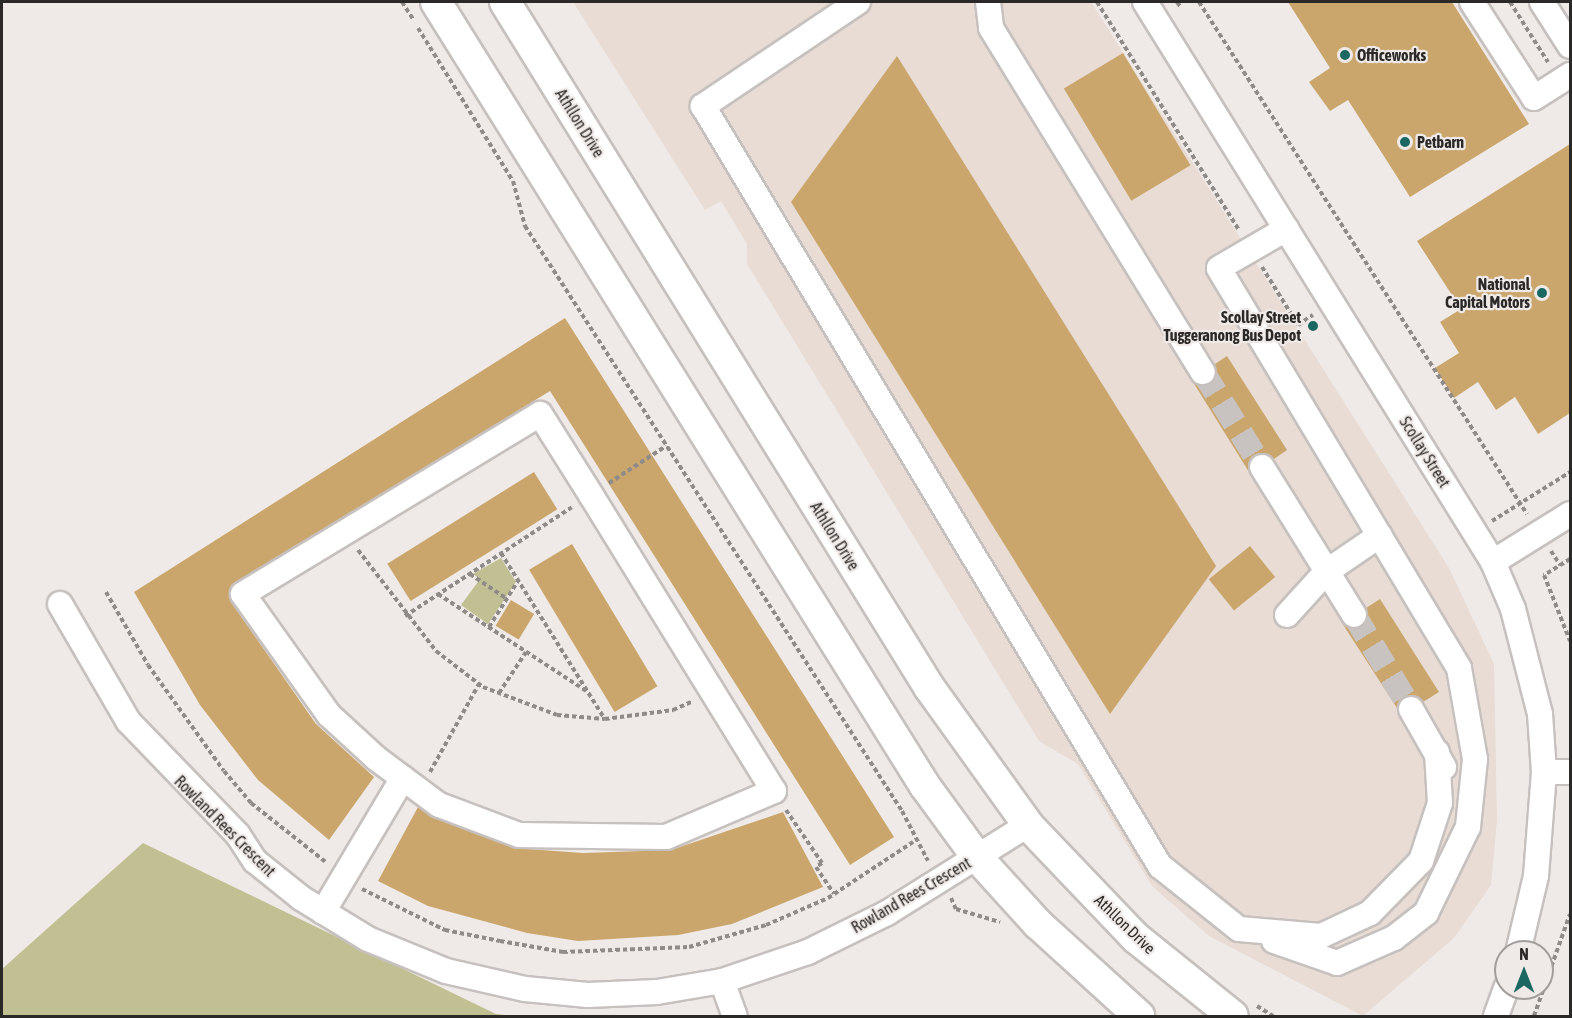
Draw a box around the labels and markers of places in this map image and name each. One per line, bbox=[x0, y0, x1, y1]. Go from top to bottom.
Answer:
place label: Officeworks bbox=[1357, 45, 1426, 65]
marker: Officeworks bbox=[1338, 48, 1352, 62]
place label: Petbarn bbox=[1417, 132, 1464, 152]
marker: Petbarn bbox=[1398, 135, 1412, 149]
place label: National Capital Motors bbox=[1445, 274, 1530, 312]
marker: National Capital Motors bbox=[1535, 286, 1549, 300]
place label: Scollay Street Tuggeranong Bus Depot bbox=[1164, 307, 1301, 345]
marker: Scollay Street Tuggeranong Bus Depot bbox=[1306, 319, 1320, 333]

